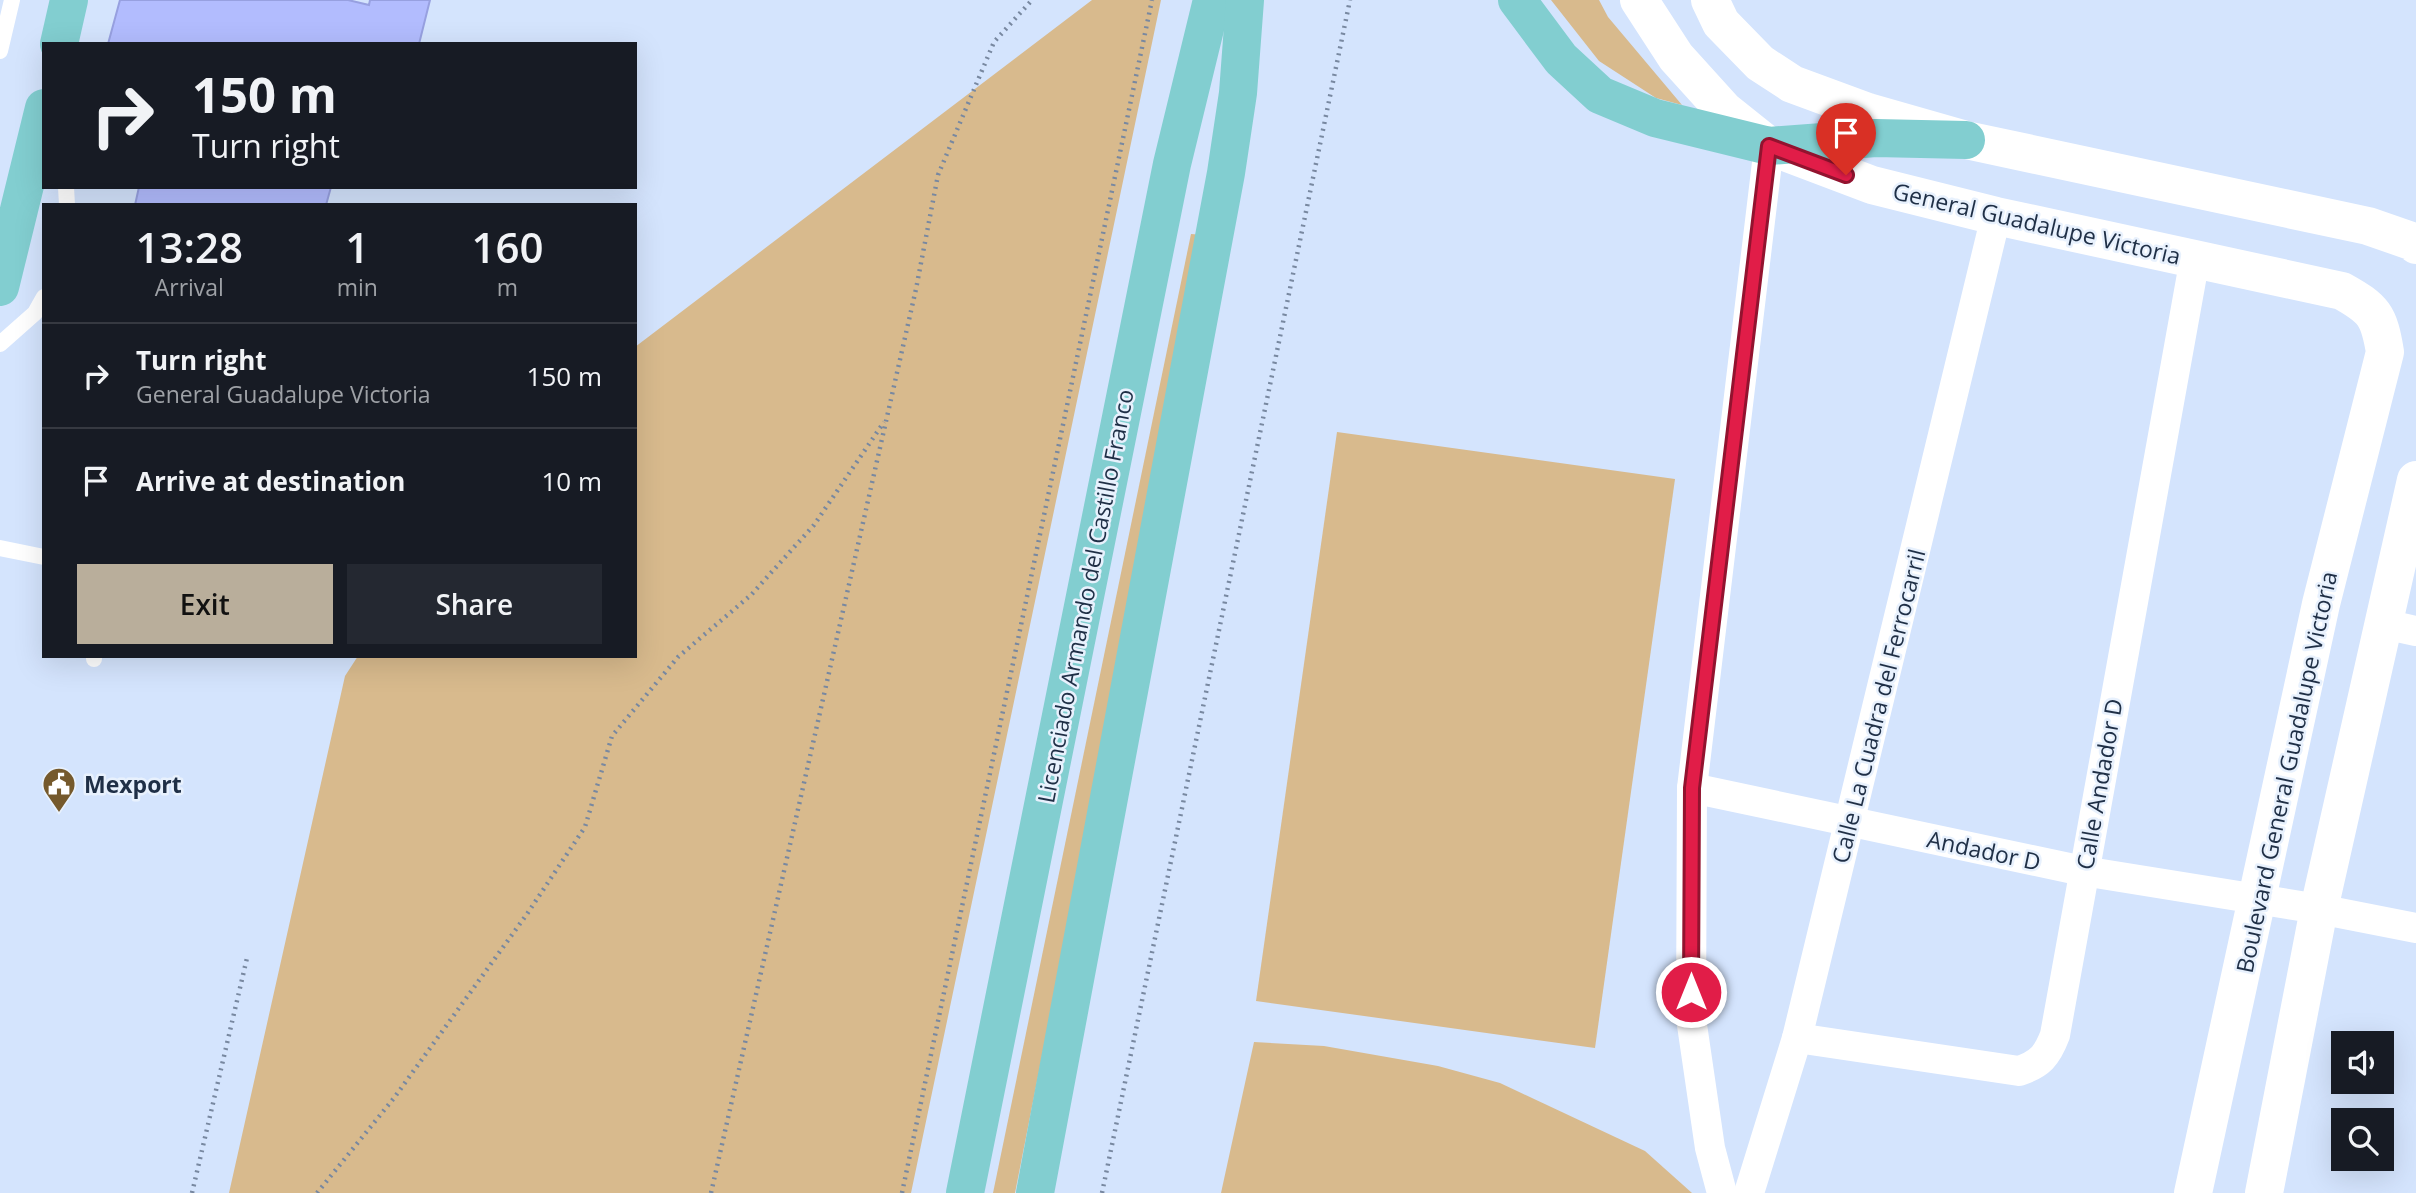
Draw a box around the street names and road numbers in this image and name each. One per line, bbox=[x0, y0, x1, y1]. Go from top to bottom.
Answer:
street label: General Guadalupe Victoria bbox=[1890, 174, 2184, 272]
street label: Licenciado Armando del Castillo Franco bbox=[1029, 386, 1141, 806]
street label: Calle La Cuadra del Ferrocarril bbox=[1823, 546, 1933, 866]
street label: Boulevard General Guadalupe Victoria bbox=[2228, 568, 2344, 976]
street label: Calle Andador D bbox=[2068, 696, 2130, 872]
street label: Andador D bbox=[1924, 822, 2044, 878]

